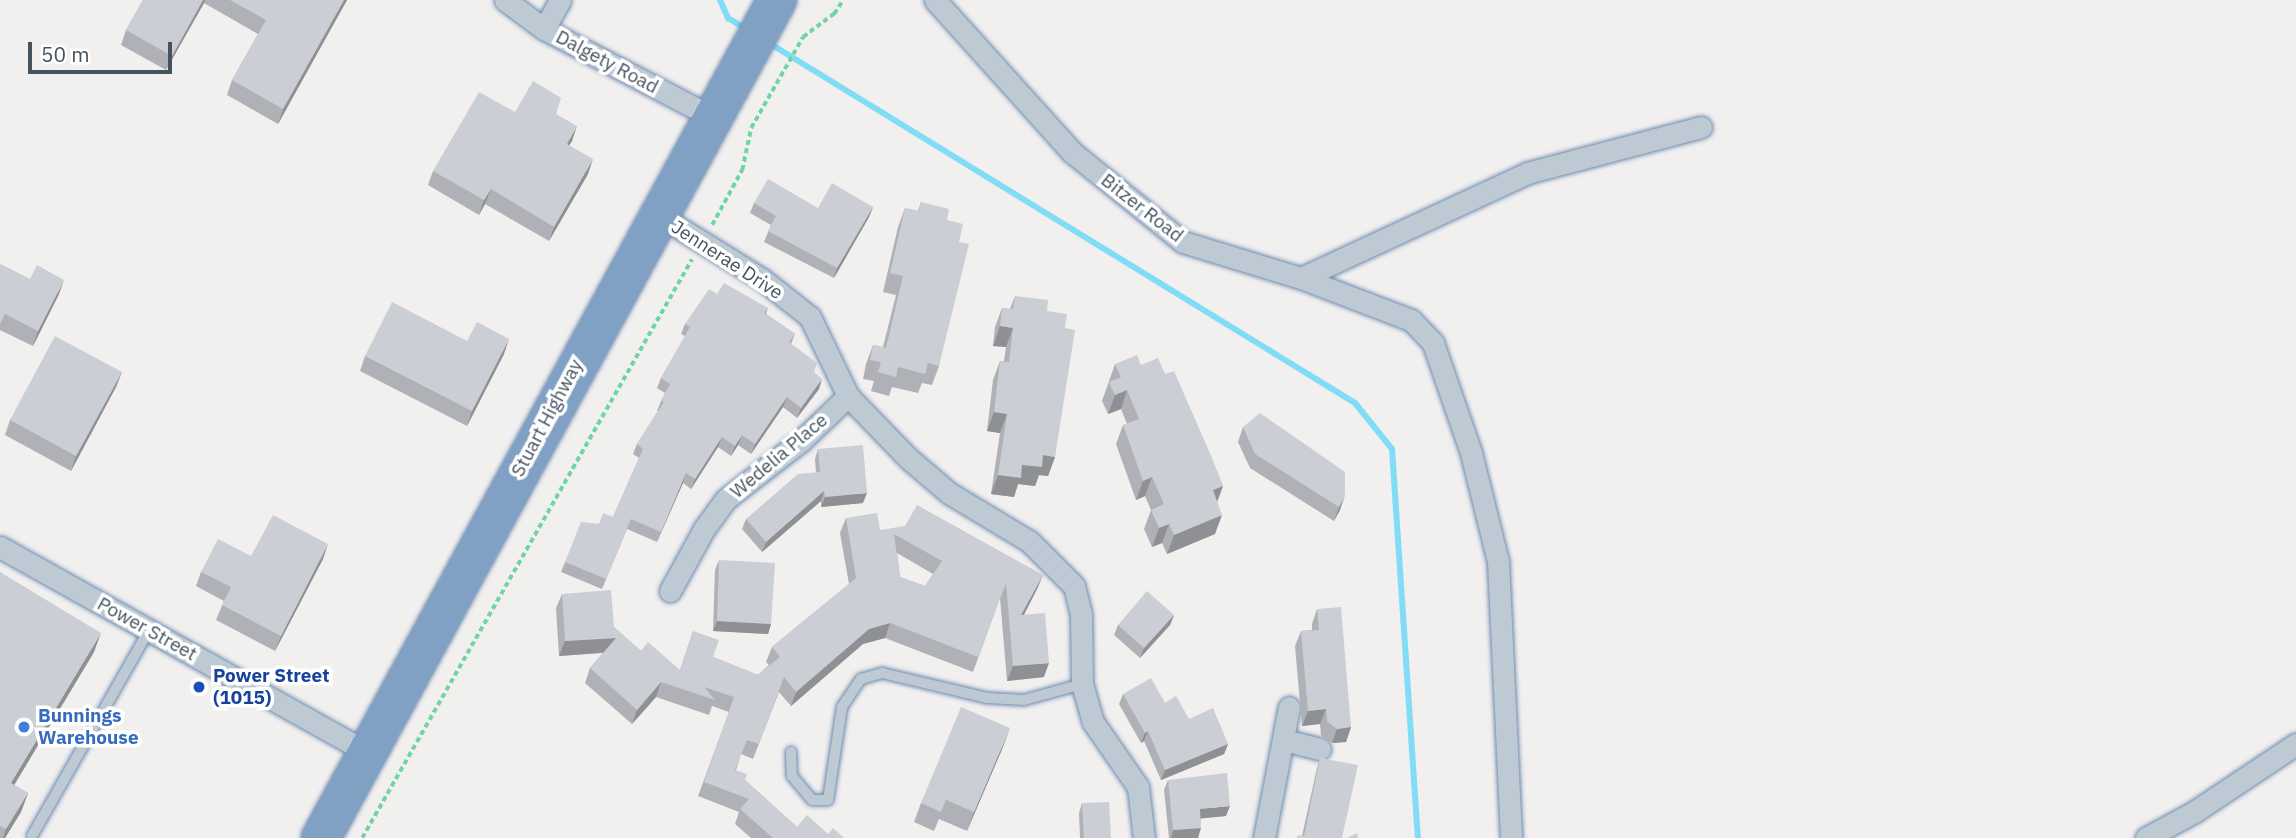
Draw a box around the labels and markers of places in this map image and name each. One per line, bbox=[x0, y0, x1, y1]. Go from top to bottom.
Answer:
place label: Power Street (1015) bbox=[213, 665, 329, 709]
marker: Power Street (1015) bbox=[191, 679, 207, 695]
place label: Bunnings Warehouse bbox=[38, 705, 139, 749]
marker: Bunnings Warehouse bbox=[16, 719, 32, 735]

